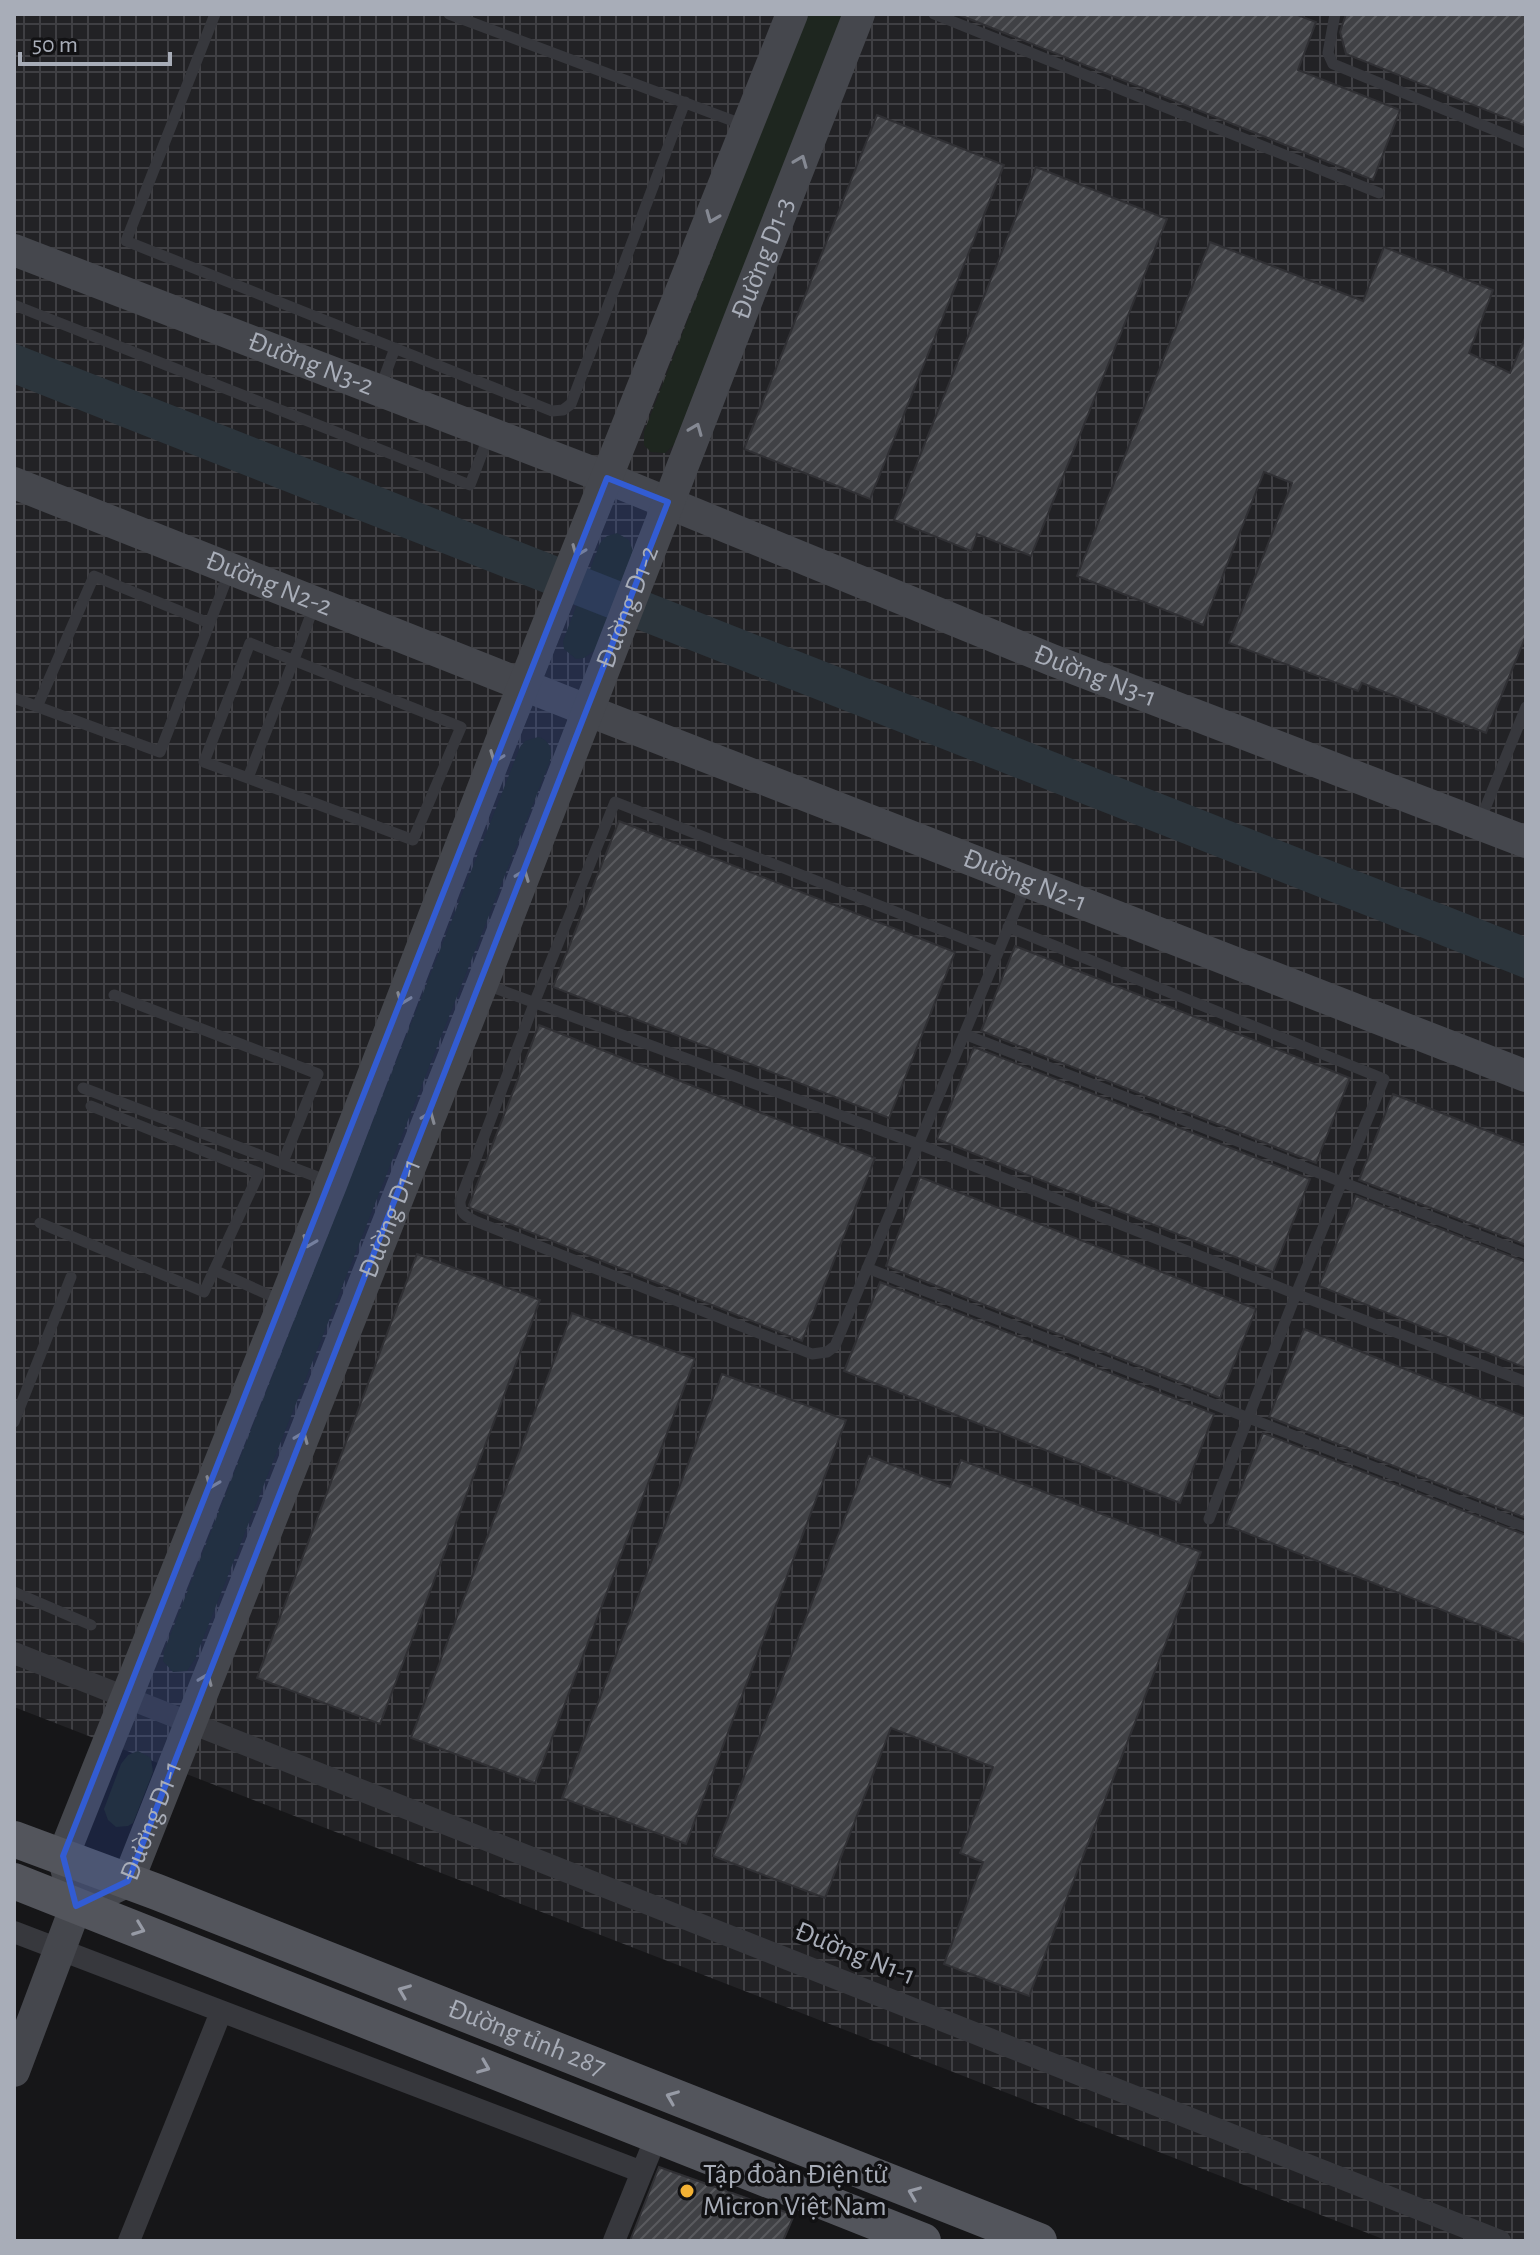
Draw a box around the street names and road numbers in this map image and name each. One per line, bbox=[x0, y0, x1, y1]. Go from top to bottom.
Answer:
street label: Đường D1-3 bbox=[727, 194, 799, 323]
street label: Đường N3-2 bbox=[244, 327, 378, 401]
street label: Đường D1-2 bbox=[591, 542, 664, 673]
street label: Đường N2-2 bbox=[202, 546, 336, 622]
street label: Đường N3-1 bbox=[1029, 640, 1160, 713]
street label: Đường N2-1 bbox=[959, 844, 1090, 917]
street label: Đường D1-1 bbox=[354, 1155, 427, 1283]
street label: Đường D1-1 bbox=[115, 1757, 188, 1885]
street label: Đường N1-1 bbox=[791, 1917, 919, 1991]
street label: Đường tỉnh 287 bbox=[444, 1994, 610, 2082]

